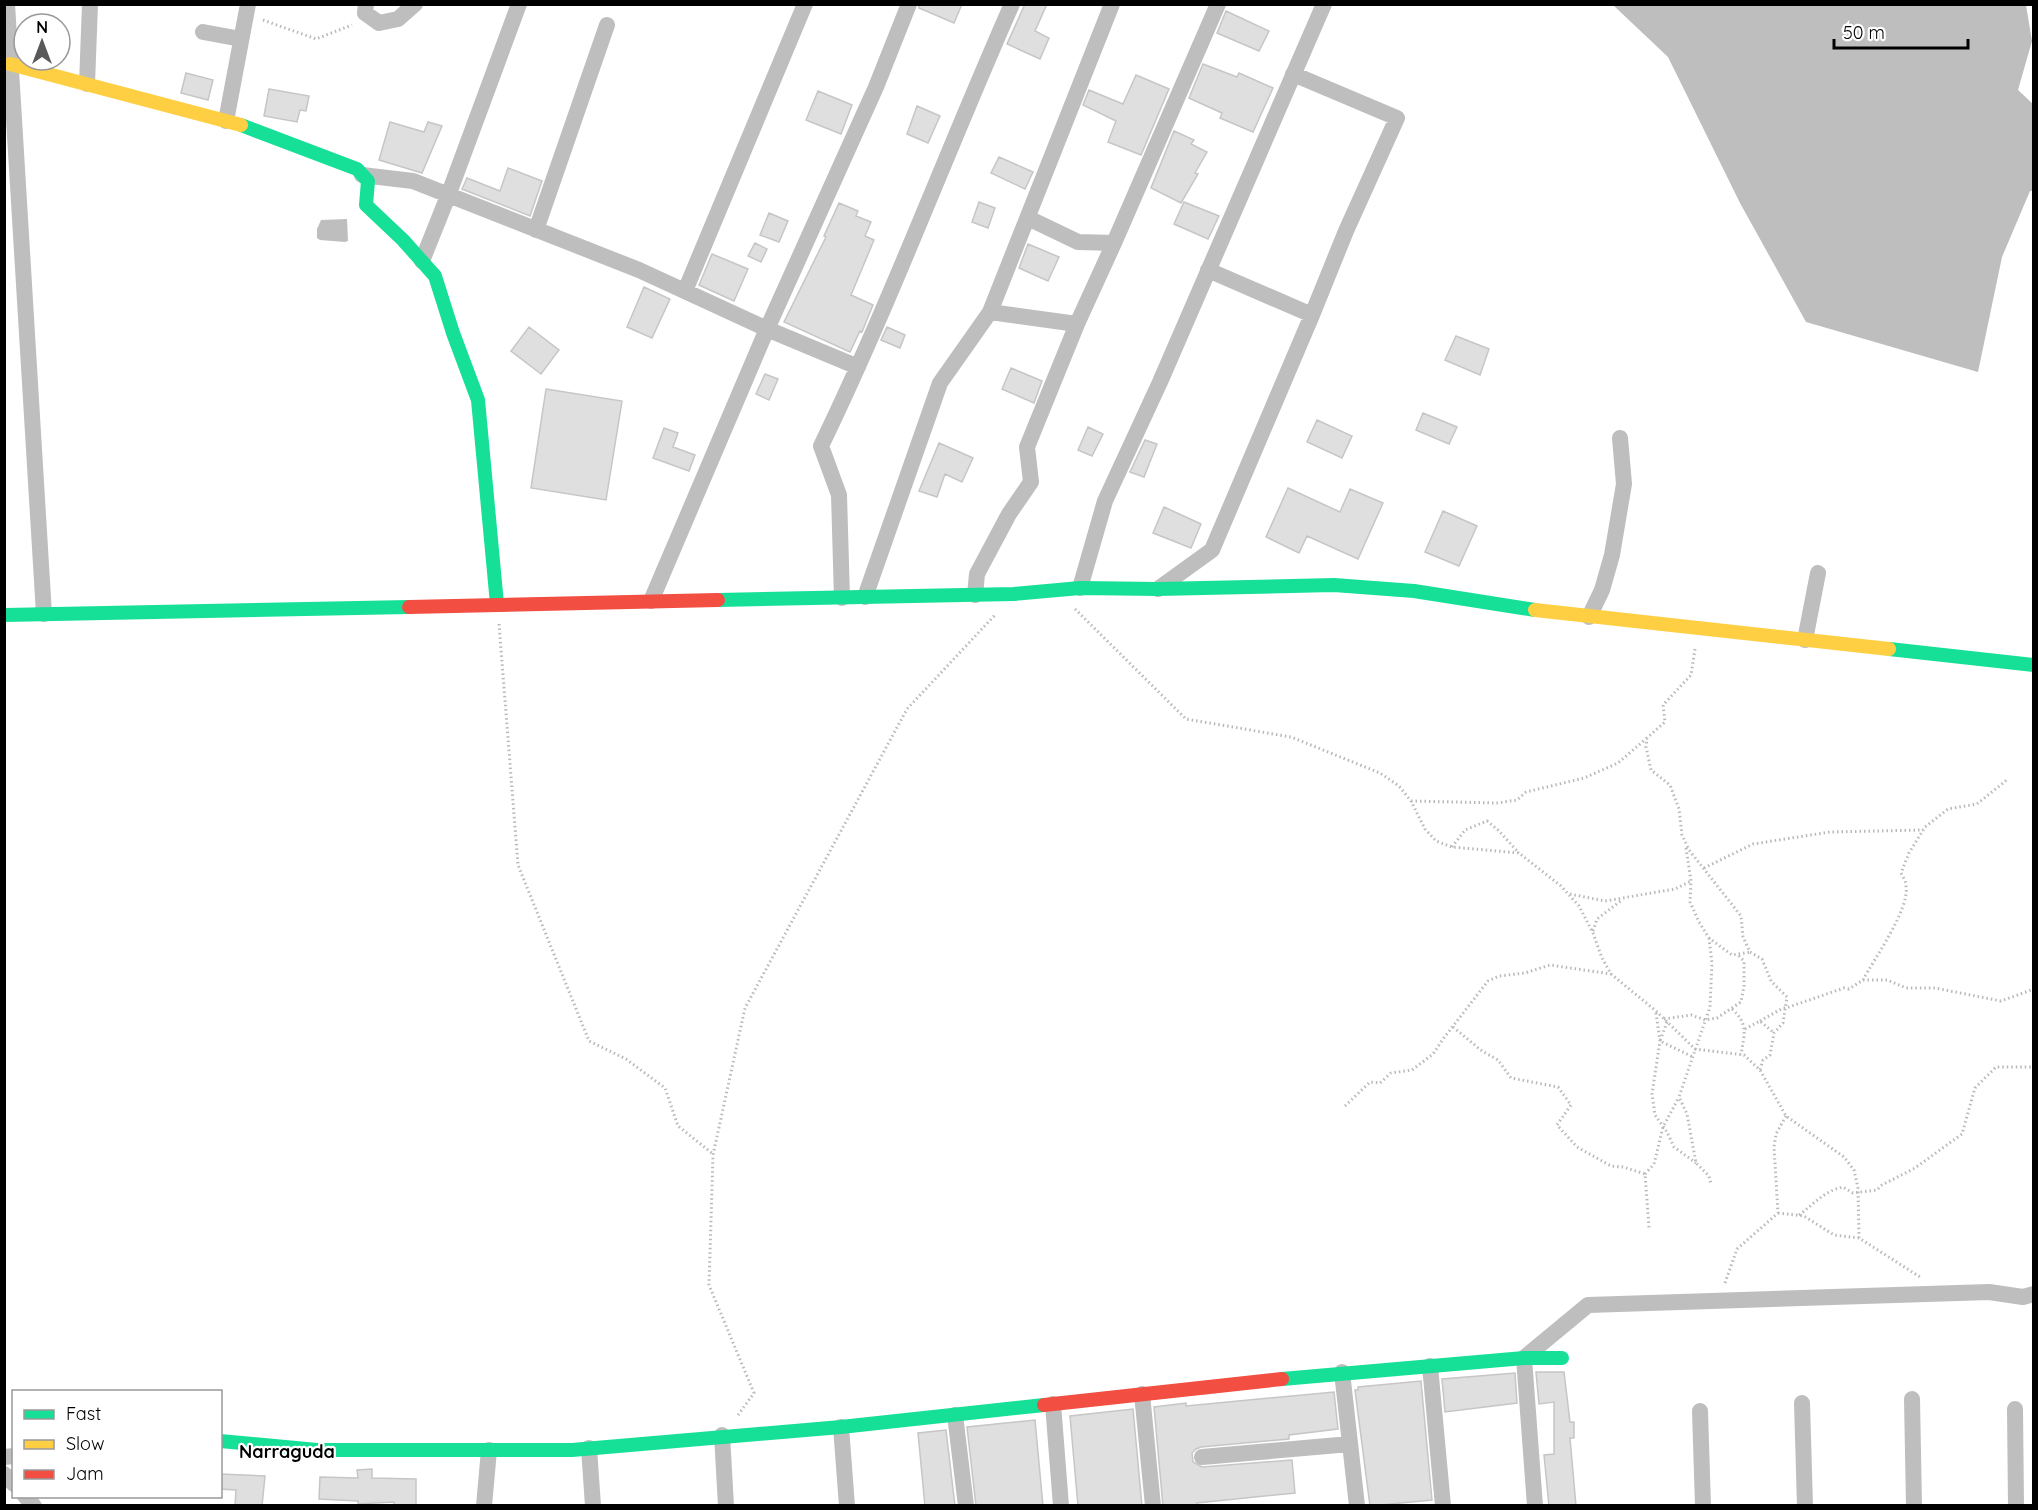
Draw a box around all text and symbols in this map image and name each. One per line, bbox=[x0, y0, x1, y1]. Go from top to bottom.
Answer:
north arrow bbox=[12, 12, 72, 72]
scale bar bbox=[1834, 12, 1968, 50]
text: N bbox=[36, 17, 48, 37]
text: 50 m bbox=[1843, 21, 1885, 44]
legend bbox=[12, 1390, 222, 1498]
text: Fast bbox=[66, 1402, 101, 1425]
text: Slow bbox=[66, 1432, 104, 1455]
district label: Narraguda bbox=[239, 1440, 335, 1463]
text: Jam bbox=[66, 1462, 104, 1485]

